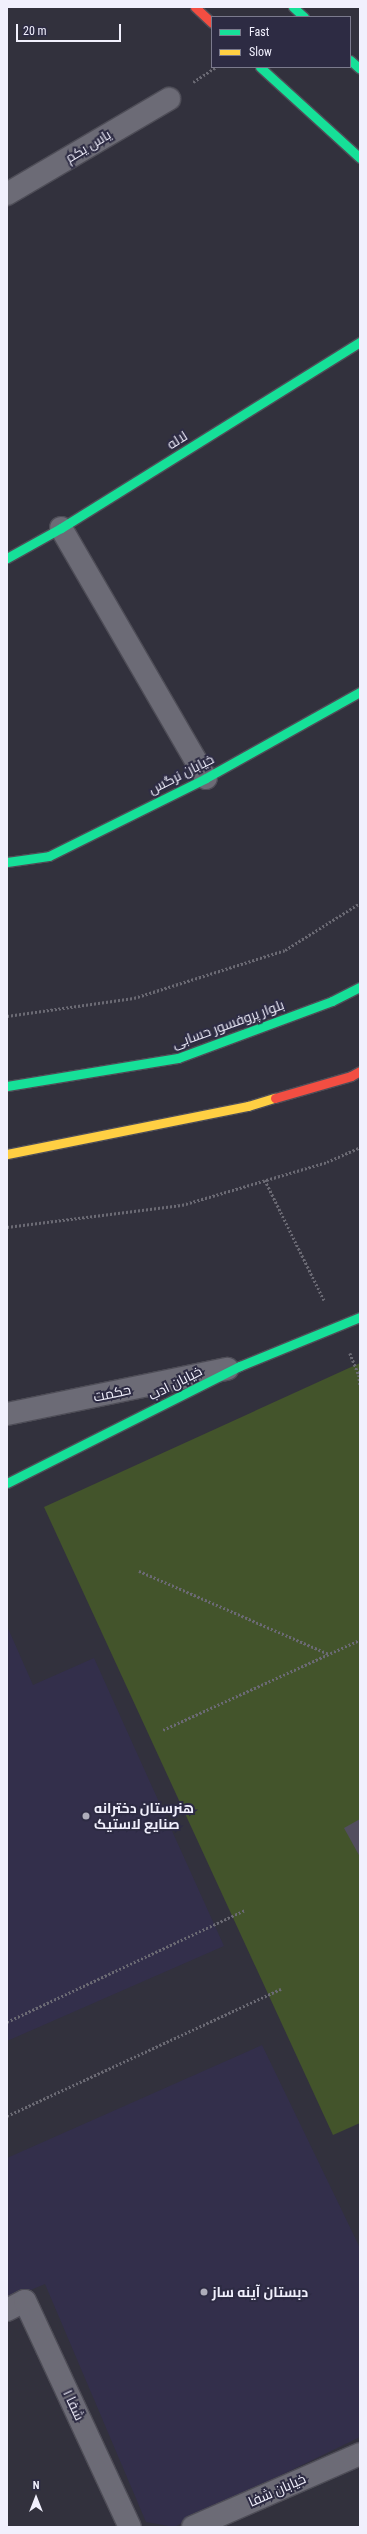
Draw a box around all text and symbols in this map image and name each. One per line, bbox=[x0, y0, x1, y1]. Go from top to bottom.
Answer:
scale bar bbox=[18, 16, 123, 42]
legend bbox=[211, 16, 351, 68]
text: 20 m bbox=[23, 24, 47, 38]
text: Fast bbox=[249, 25, 269, 39]
text: Slow bbox=[249, 45, 272, 59]
street label: یاس یکم bbox=[62, 126, 114, 166]
street label: لاله bbox=[164, 427, 190, 453]
street label: خیابان نرگس bbox=[145, 750, 217, 798]
street label: بلوار پروفسور حسابی bbox=[170, 996, 286, 1052]
street label: خیابان ادب bbox=[145, 1362, 205, 1404]
street label: حکمت bbox=[92, 1381, 132, 1405]
place label: هنرستان دخترانه صنایع لاستیک bbox=[94, 1800, 194, 1832]
marker: هنرستان دخترانه صنایع لاستیک bbox=[81, 1811, 91, 1821]
place label: دبستان آینه ساز bbox=[212, 2284, 308, 2300]
marker: دبستان آینه ساز bbox=[199, 2287, 209, 2297]
street label: شفا ۱ bbox=[60, 2387, 88, 2423]
street label: خیابان شفا bbox=[246, 2470, 308, 2510]
north arrow bbox=[16, 2478, 56, 2518]
text: N bbox=[33, 2479, 39, 2492]

